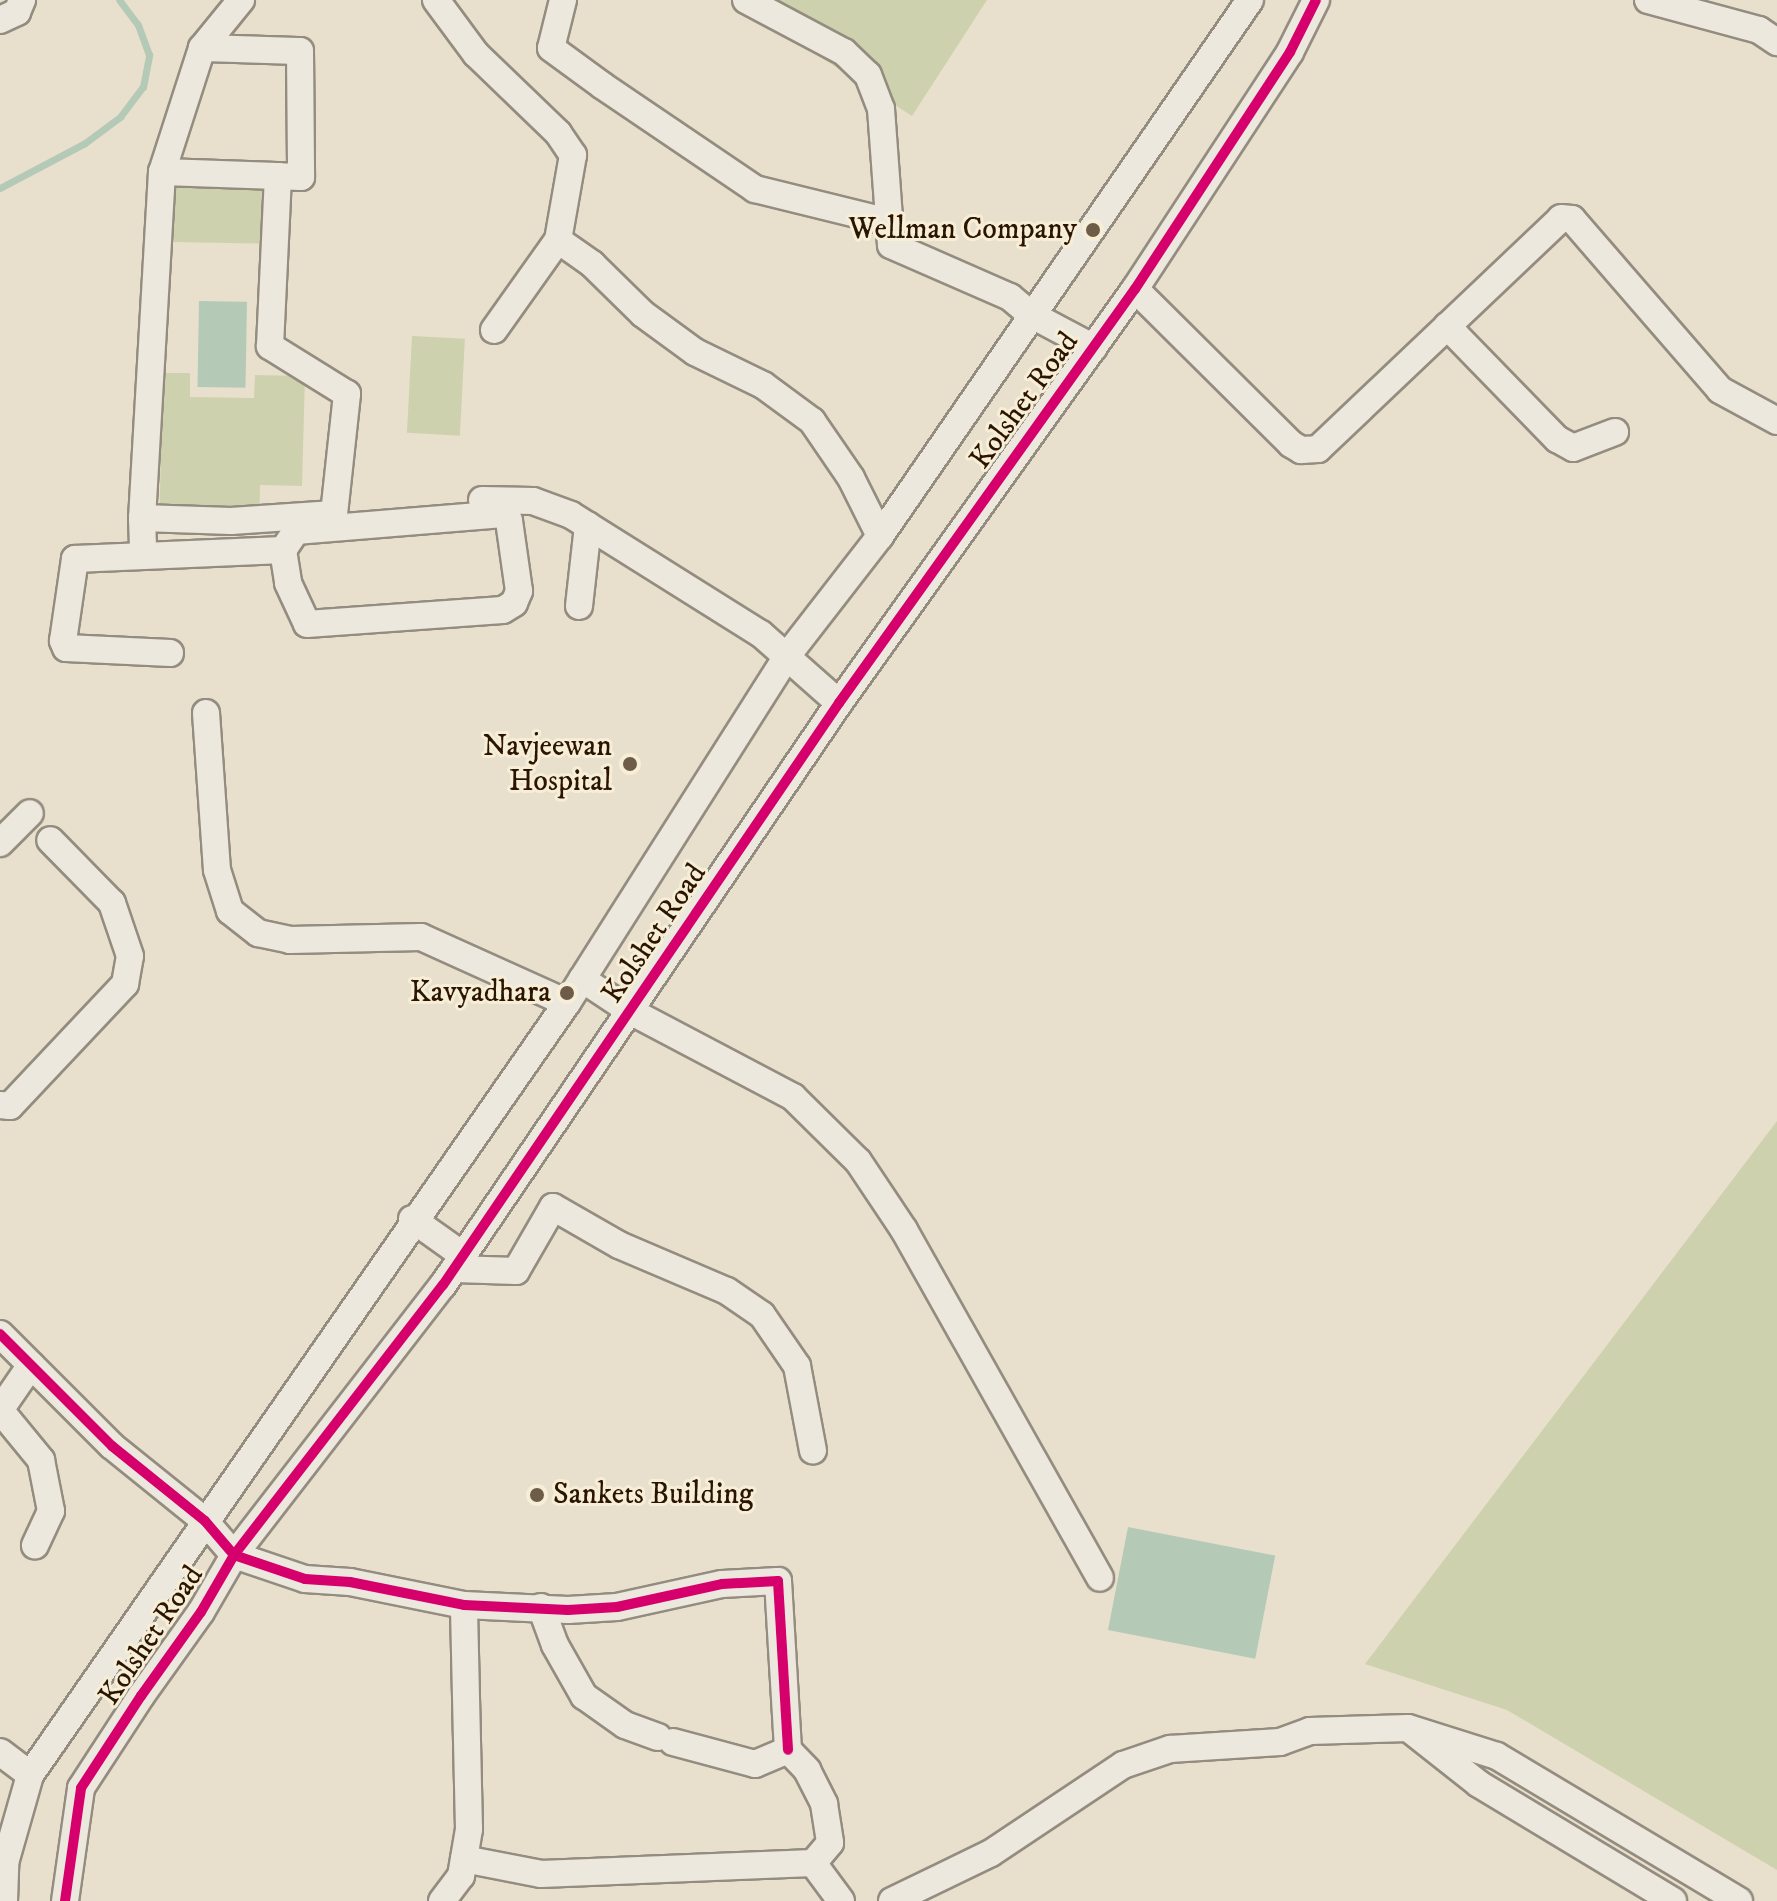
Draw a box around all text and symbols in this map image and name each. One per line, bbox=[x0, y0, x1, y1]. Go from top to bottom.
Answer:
place label: Wellman Company bbox=[849, 212, 1077, 248]
marker: Wellman Company bbox=[1084, 221, 1102, 239]
street label: Kolshet Road bbox=[963, 326, 1087, 476]
place label: Navjeewan Hospital bbox=[483, 729, 612, 800]
marker: Navjeewan Hospital bbox=[619, 753, 641, 775]
street label: Kolshet Road bbox=[595, 857, 715, 1011]
place label: Kavyadhara bbox=[410, 975, 551, 1011]
marker: Kavyadhara bbox=[558, 984, 576, 1002]
place label: Sankets Building bbox=[553, 1477, 753, 1513]
marker: Sankets Building bbox=[528, 1486, 546, 1504]
street label: Kolshet Road bbox=[92, 1559, 212, 1713]

